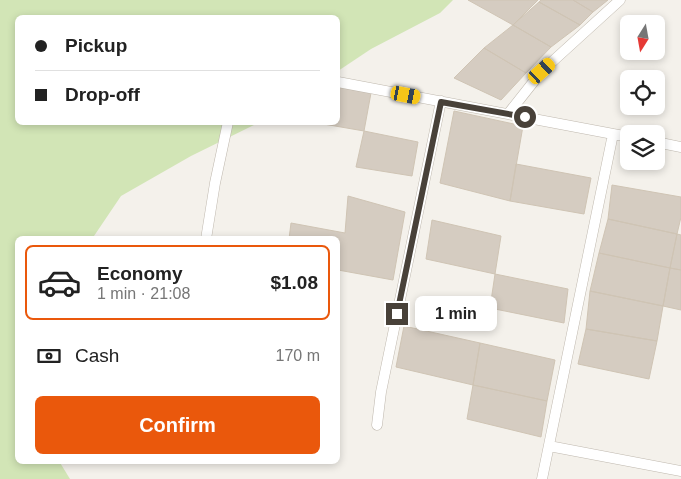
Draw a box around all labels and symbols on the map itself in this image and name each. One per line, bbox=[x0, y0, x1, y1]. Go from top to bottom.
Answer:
north arrow bbox=[620, 15, 665, 60]
car bbox=[525, 55, 558, 87]
car bbox=[389, 85, 422, 105]
route start bbox=[514, 106, 536, 128]
callout: 1 min bbox=[414, 296, 497, 332]
route end bbox=[386, 303, 408, 325]

